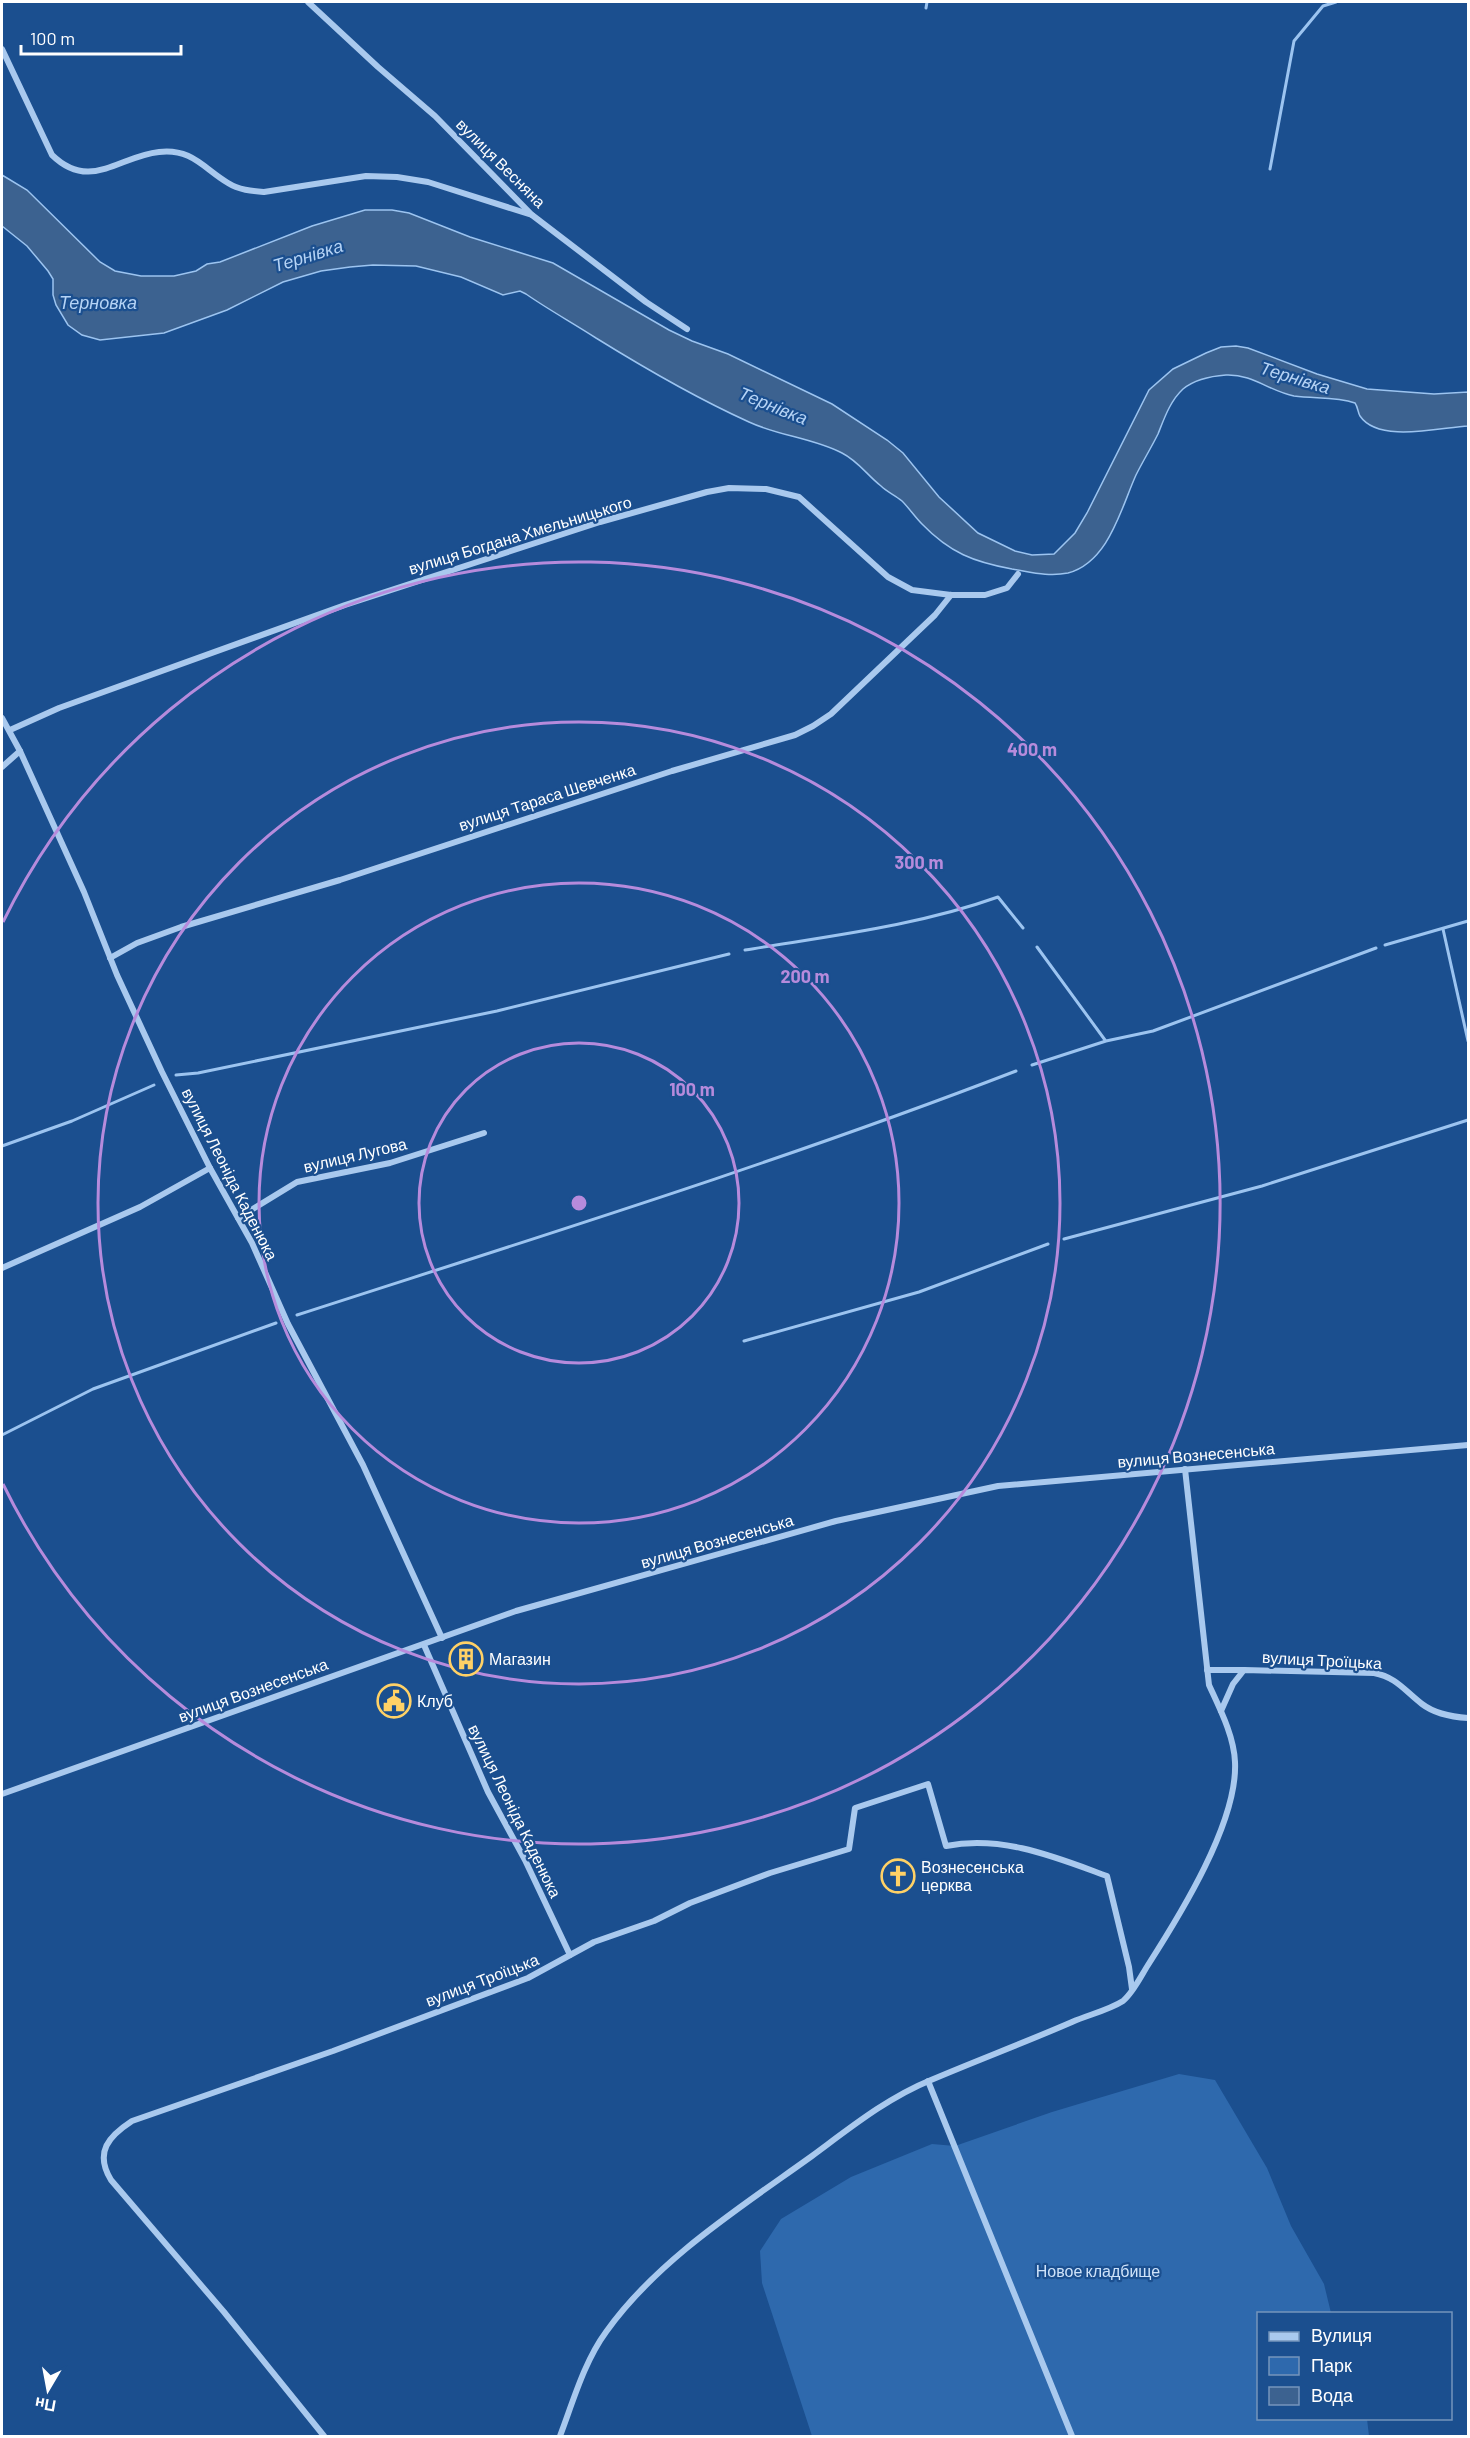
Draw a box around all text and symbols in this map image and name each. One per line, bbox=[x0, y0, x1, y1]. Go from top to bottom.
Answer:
scale bar bbox=[21, 18, 182, 56]
text: 100 m bbox=[30, 27, 75, 49]
street label: вулиця Весняна bbox=[453, 114, 550, 211]
water label: Тернівка bbox=[270, 234, 345, 276]
water label: Терновка bbox=[59, 291, 137, 313]
water label: Тернівка bbox=[1258, 356, 1333, 398]
water label: Тернівка bbox=[736, 381, 811, 429]
street label: вулиця Богдана Хмельницького bbox=[406, 491, 634, 578]
text: 400 m bbox=[1007, 738, 1057, 760]
street label: вулиця Тараса Шевченка bbox=[456, 759, 638, 834]
text: 300 m bbox=[895, 851, 943, 873]
text: 200 m bbox=[780, 965, 830, 987]
text: 100 m bbox=[669, 1078, 715, 1100]
street label: вулиця Леоніда Каденюка bbox=[179, 1084, 282, 1263]
street label: вулиця Лугова bbox=[301, 1133, 408, 1176]
centre of rings bbox=[569, 1193, 589, 1213]
street label: вулиця Вознесенська bbox=[1116, 1438, 1276, 1471]
street label: вулиця Вознесенська bbox=[638, 1510, 795, 1571]
building icon: Магазин bbox=[448, 1641, 484, 1677]
street label: вулиця Троїцька bbox=[1262, 1647, 1383, 1672]
place label: Магазин bbox=[489, 1649, 551, 1668]
street label: вулиця Вознесенська bbox=[175, 1654, 330, 1725]
public building icon: Клуб bbox=[376, 1683, 412, 1719]
place label: Клуб bbox=[417, 1691, 453, 1710]
street label: вулиця Леоніда Каденюка bbox=[465, 1721, 566, 1901]
place label: Вознесенська церква bbox=[921, 1857, 1024, 1894]
church icon: Вознесенська церква bbox=[880, 1858, 916, 1894]
street label: вулиця Троїцька bbox=[422, 1949, 541, 2010]
park label: Новое кладбище bbox=[1036, 2261, 1160, 2280]
legend bbox=[1257, 2312, 1452, 2420]
text: Вулиця bbox=[1311, 2324, 1372, 2346]
text: Парк bbox=[1311, 2354, 1352, 2376]
north arrow bbox=[18, 2360, 78, 2420]
text: Вода bbox=[1311, 2384, 1354, 2406]
text: Пн bbox=[33, 2394, 57, 2416]

